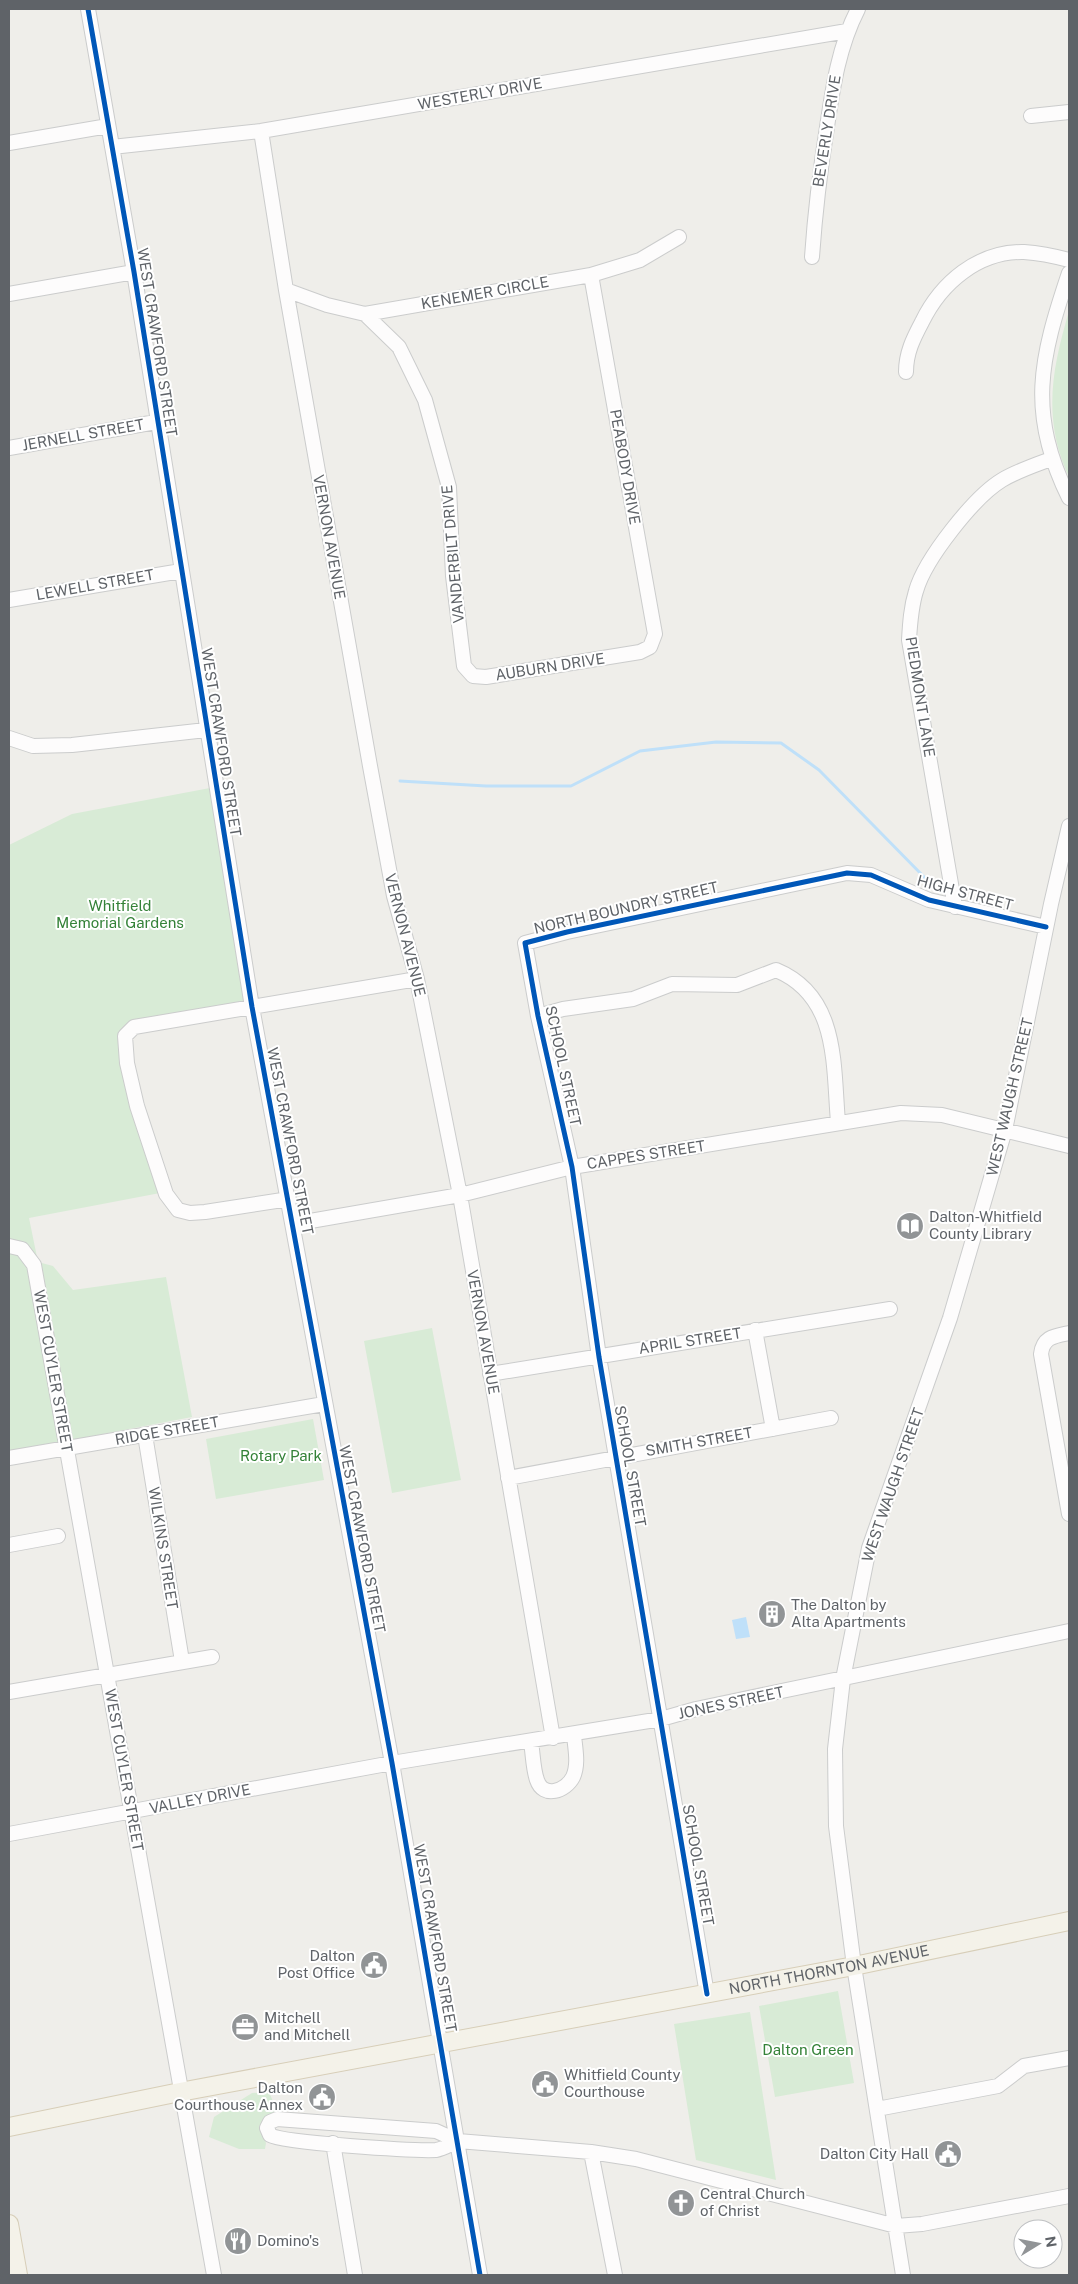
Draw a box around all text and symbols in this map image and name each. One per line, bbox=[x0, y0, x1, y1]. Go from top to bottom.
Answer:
street label: WESTERLY DRIVE bbox=[416, 74, 543, 113]
street label: BEVERLY DRIVE bbox=[809, 74, 844, 188]
street label: WEST CRAWFORD STREET bbox=[134, 246, 181, 437]
street label: KENEMER CIRCLE bbox=[420, 273, 550, 312]
street label: PEABODY DRIVE bbox=[607, 408, 644, 526]
street label: JERNELL STREET bbox=[20, 415, 145, 454]
street label: VERNON AVENUE bbox=[310, 473, 349, 601]
street label: VANDERBILT DRIVE bbox=[438, 484, 467, 624]
street label: LEWELL STREET bbox=[35, 566, 155, 603]
street label: PIEDMONT LANE bbox=[903, 635, 938, 758]
street label: WEST CRAWFORD STREET bbox=[198, 646, 245, 837]
street label: AUBURN DRIVE bbox=[494, 649, 606, 684]
street label: VERNON AVENUE bbox=[382, 871, 429, 998]
street label: HIGH STREET bbox=[915, 872, 1015, 914]
street label: NORTH BOUNDRY STREET bbox=[532, 878, 720, 937]
park label: Whitfield Memorial Gardens bbox=[56, 897, 184, 931]
street label: SCHOOL STREET bbox=[542, 1004, 585, 1128]
street label: WEST WAUGH STREET bbox=[983, 1016, 1036, 1178]
street label: WEST CRAWFORD STREET bbox=[264, 1046, 317, 1236]
street label: CAPPES STREET bbox=[586, 1137, 706, 1172]
place label: Dalton-Whitfield County Library bbox=[929, 1208, 1042, 1242]
library icon: Dalton-Whitfield County Library bbox=[895, 1211, 925, 1241]
street label: VERNON AVENUE bbox=[464, 1268, 503, 1396]
street label: WEST CUYLER STREET bbox=[31, 1288, 76, 1454]
street label: APRIL STREET bbox=[637, 1324, 743, 1357]
street label: SCHOOL STREET bbox=[611, 1404, 650, 1528]
street label: WEST WAUGH STREET bbox=[858, 1406, 927, 1564]
street label: RIDGE STREET bbox=[114, 1413, 220, 1448]
street label: SMITH STREET bbox=[644, 1424, 754, 1459]
street label: WEST CRAWFORD STREET bbox=[336, 1444, 389, 1634]
park label: Rotary Park bbox=[240, 1447, 322, 1464]
street label: WILKINS STREET bbox=[145, 1486, 182, 1610]
place label: The Dalton by Alta Apartments bbox=[791, 1596, 906, 1630]
building icon: The Dalton by Alta Apartments bbox=[757, 1599, 787, 1629]
street label: JONES STREET bbox=[676, 1683, 786, 1722]
street label: WEST CUYLER STREET bbox=[102, 1687, 147, 1853]
street label: VALLEY DRIVE bbox=[148, 1780, 252, 1817]
street label: SCHOOL STREET bbox=[679, 1803, 718, 1927]
street label: WEST CRAWFORD STREET bbox=[411, 1843, 460, 2033]
street label: NORTH THORNTON AVENUE bbox=[727, 1942, 931, 1997]
place label: Dalton Post Office bbox=[278, 1947, 355, 1981]
public building icon: Dalton Post Office bbox=[359, 1950, 389, 1980]
place label: Mitchell and Mitchell bbox=[264, 2009, 350, 2043]
office icon: Mitchell and Mitchell bbox=[230, 2012, 260, 2042]
park label: Dalton Green bbox=[762, 2041, 854, 2058]
place label: Whitfield County Courthouse bbox=[564, 2066, 680, 2100]
public building icon: Whitfield County Courthouse bbox=[530, 2069, 560, 2099]
place label: Dalton Courthouse Annex bbox=[174, 2079, 303, 2113]
public building icon: Dalton Courthouse Annex bbox=[307, 2082, 337, 2112]
public building icon: Dalton City Hall bbox=[933, 2139, 963, 2169]
place label: Dalton City Hall bbox=[820, 2145, 929, 2162]
place label: Central Church of Christ bbox=[700, 2185, 805, 2219]
church icon: Central Church of Christ bbox=[666, 2188, 696, 2218]
north arrow bbox=[1013, 2219, 1063, 2269]
restaurant icon: Domino's bbox=[223, 2226, 253, 2256]
place label: Domino's bbox=[257, 2232, 319, 2249]
text: N bbox=[1042, 2235, 1060, 2249]

